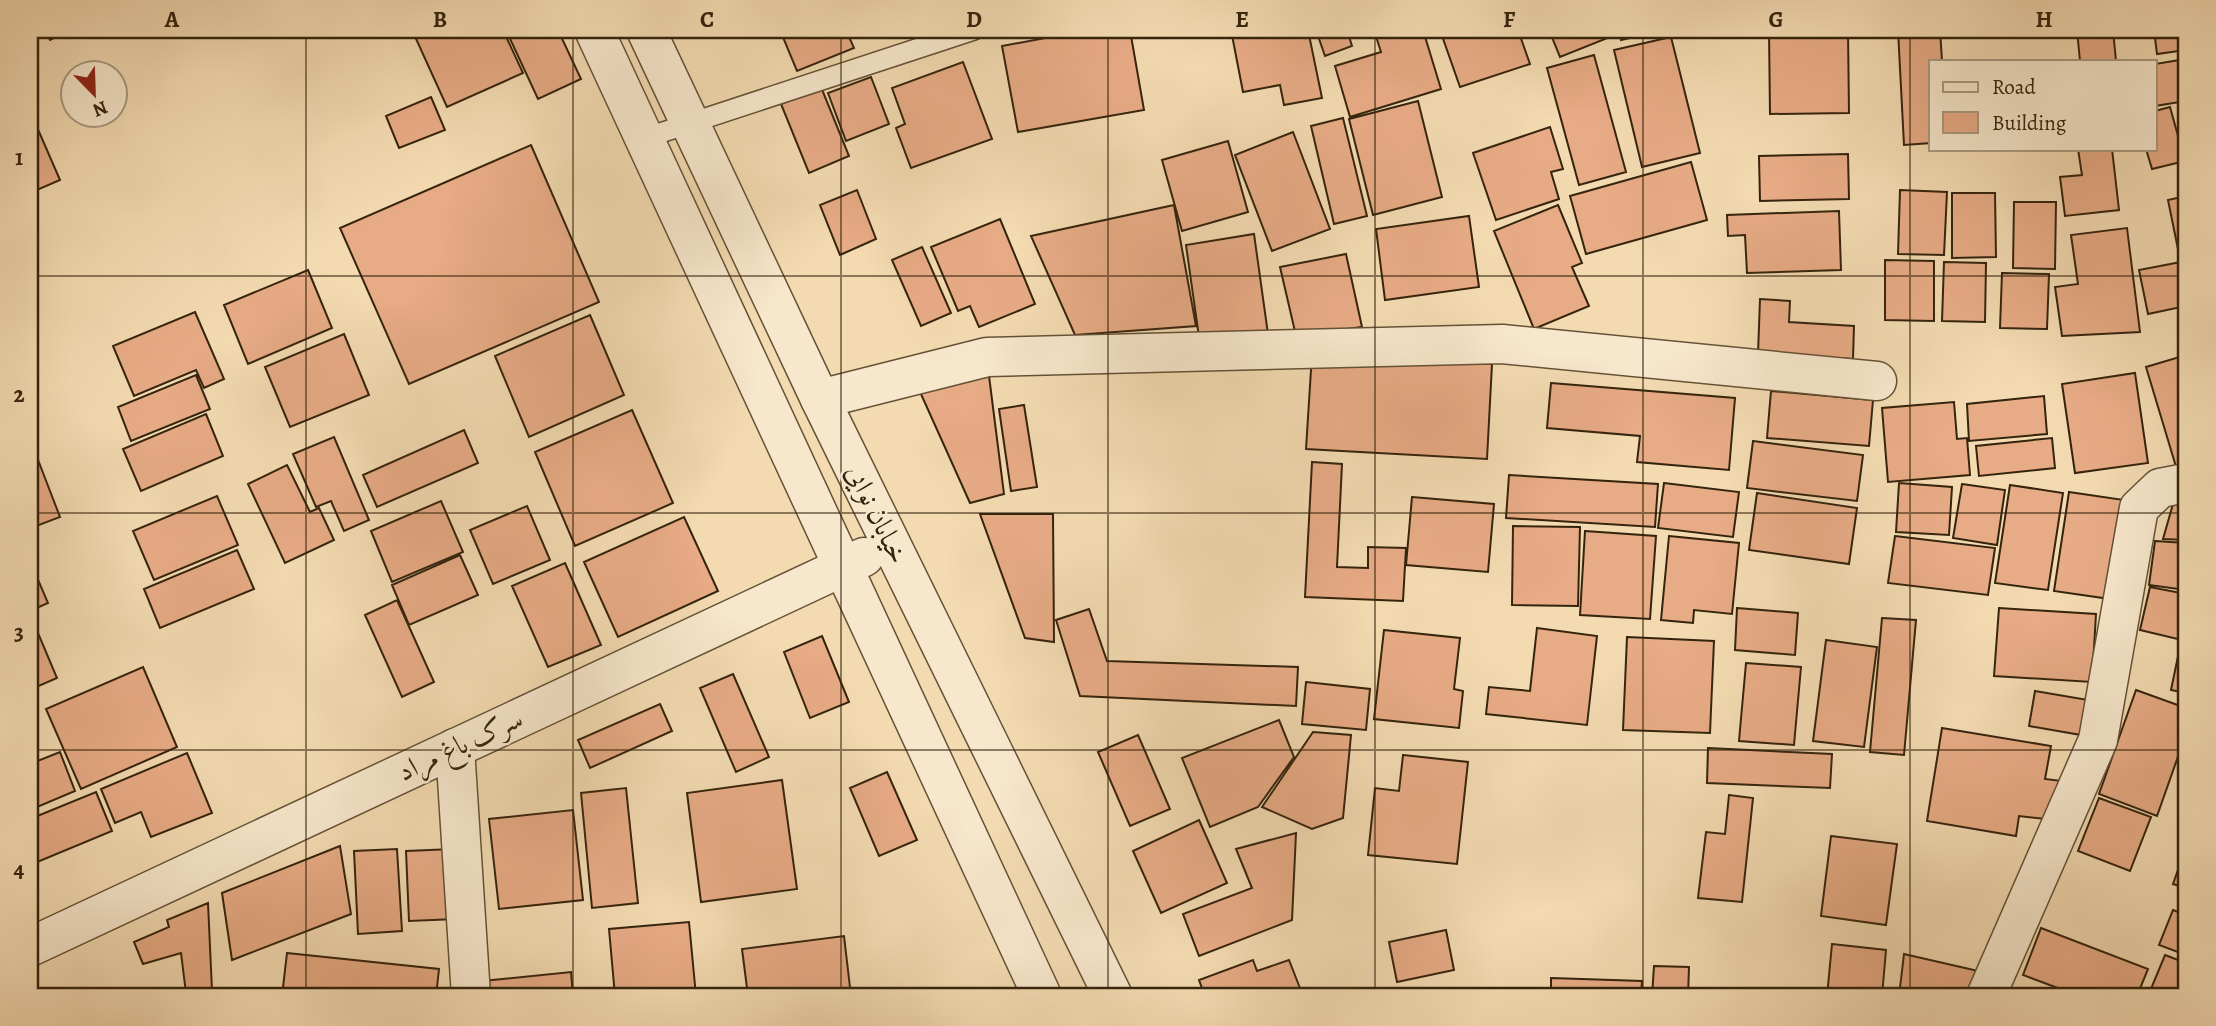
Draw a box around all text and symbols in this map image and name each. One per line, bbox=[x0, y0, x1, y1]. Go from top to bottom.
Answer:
text: A bbox=[164, 4, 180, 35]
text: B bbox=[433, 4, 447, 35]
text: C bbox=[700, 4, 714, 35]
text: D bbox=[966, 4, 982, 35]
text: E bbox=[1235, 4, 1249, 35]
text: F bbox=[1503, 4, 1516, 35]
text: G bbox=[1768, 4, 1784, 35]
text: H bbox=[2035, 4, 2053, 35]
north arrow bbox=[60, 60, 130, 130]
legend bbox=[1929, 60, 2156, 150]
text: Road bbox=[1992, 73, 2036, 101]
text: N bbox=[89, 94, 112, 123]
text: Building bbox=[1992, 109, 2067, 137]
text: 1 bbox=[15, 142, 23, 173]
text: 2 bbox=[13, 379, 25, 410]
street label: خیابان نوایی bbox=[837, 458, 917, 570]
text: 3 bbox=[14, 617, 24, 648]
street label: سرک باغ مراد bbox=[391, 699, 531, 794]
text: 4 bbox=[14, 854, 25, 885]

